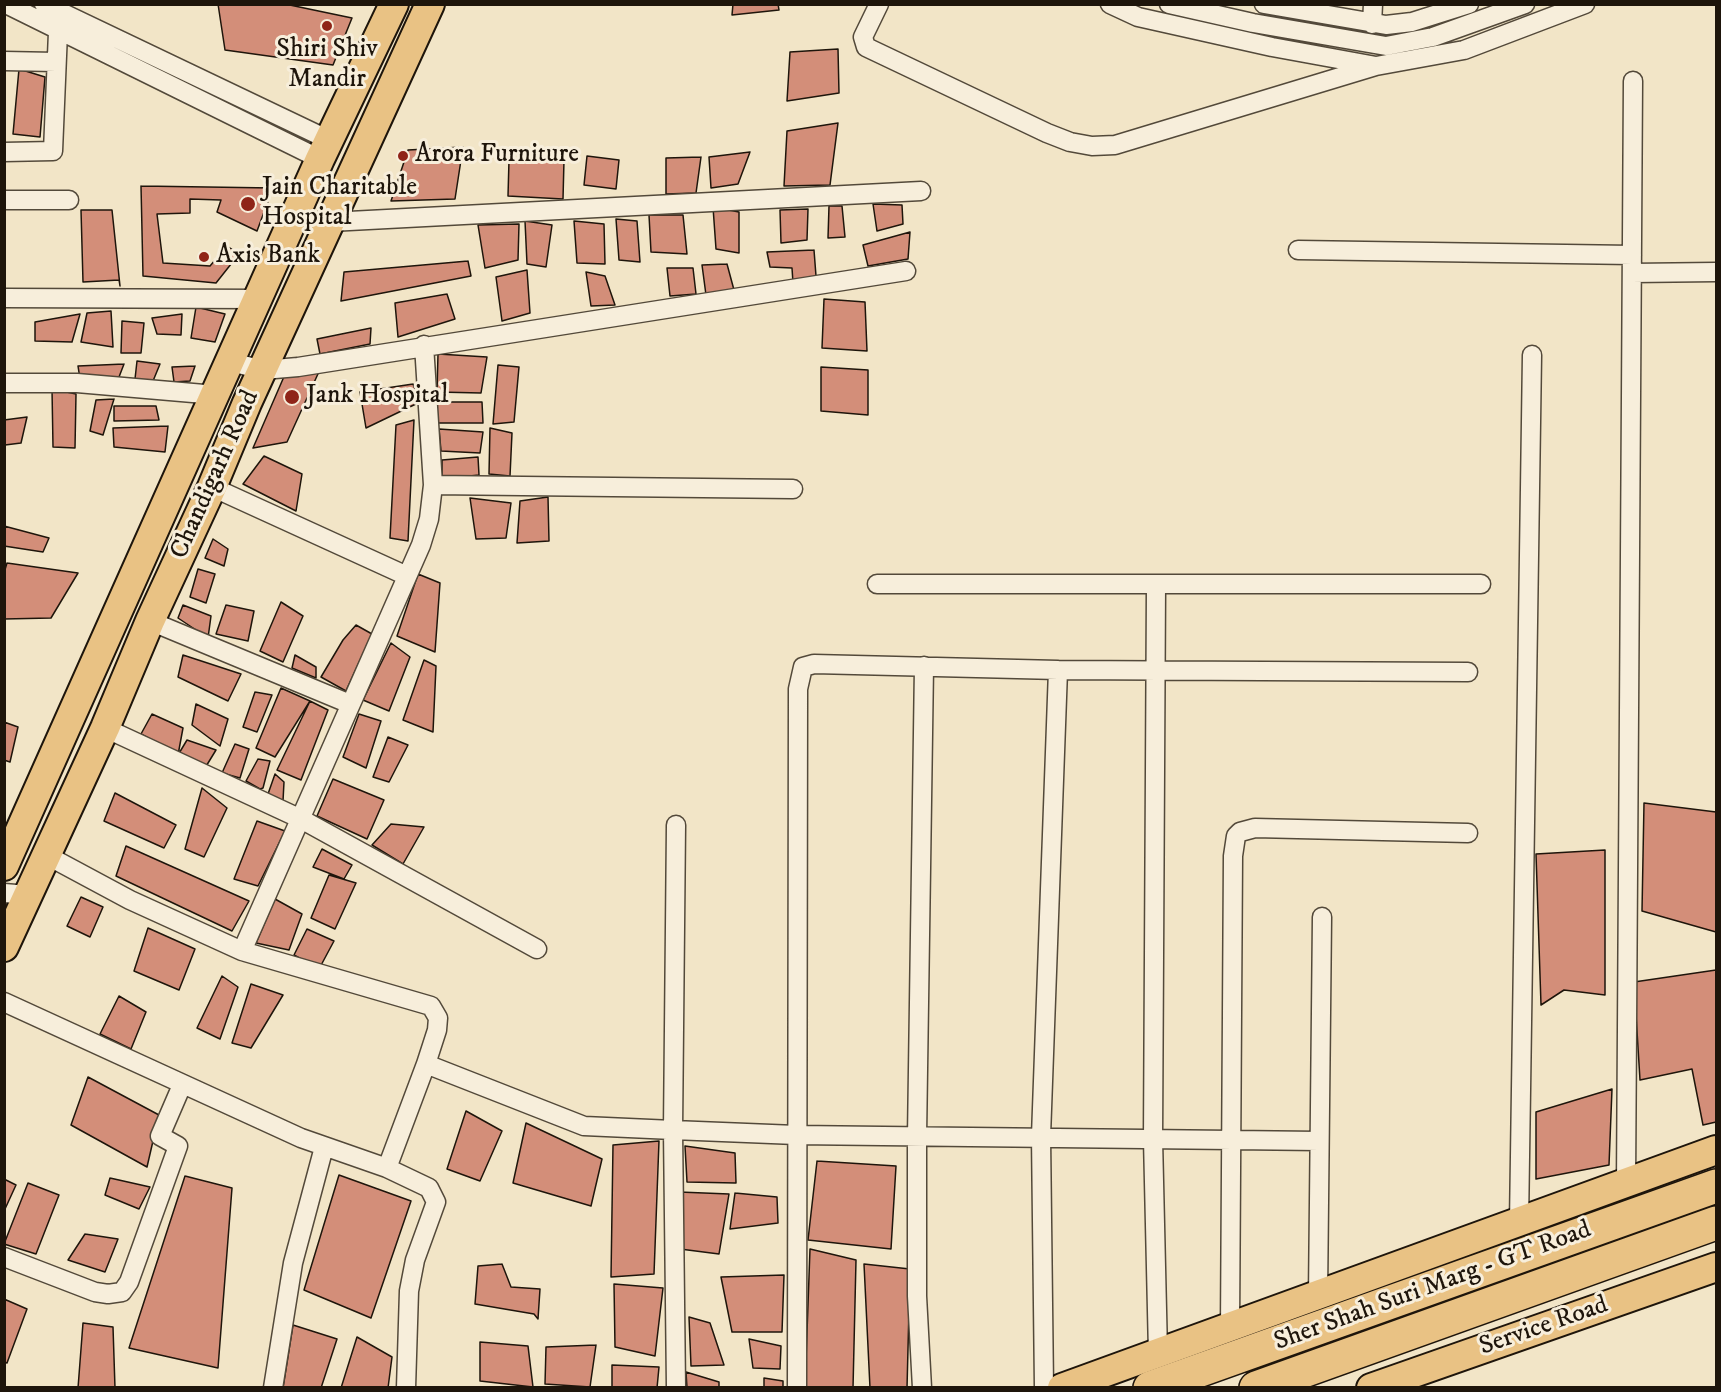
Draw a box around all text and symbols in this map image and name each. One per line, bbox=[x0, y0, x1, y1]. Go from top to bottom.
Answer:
marker: Shiri Shiv Mandir bbox=[320, 19, 334, 33]
place label: Shiri Shiv Mandir bbox=[276, 35, 378, 96]
place label: Arora Furniture bbox=[415, 140, 579, 172]
marker: Arora Furniture bbox=[396, 149, 410, 163]
place label: Jain Charitable Hospital bbox=[262, 173, 417, 234]
marker: Jain Charitable Hospital bbox=[239, 195, 257, 213]
place label: Axis Bank bbox=[216, 241, 320, 273]
marker: Axis Bank bbox=[197, 250, 211, 264]
place label: Jank Hospital bbox=[306, 381, 449, 413]
street label: Chandigarh Road bbox=[165, 386, 267, 564]
marker: Jank Hospital bbox=[283, 388, 301, 406]
street label: Sher Shah Suri Marg - GT Road bbox=[1270, 1215, 1596, 1359]
street label: Service Road bbox=[1476, 1290, 1612, 1364]

